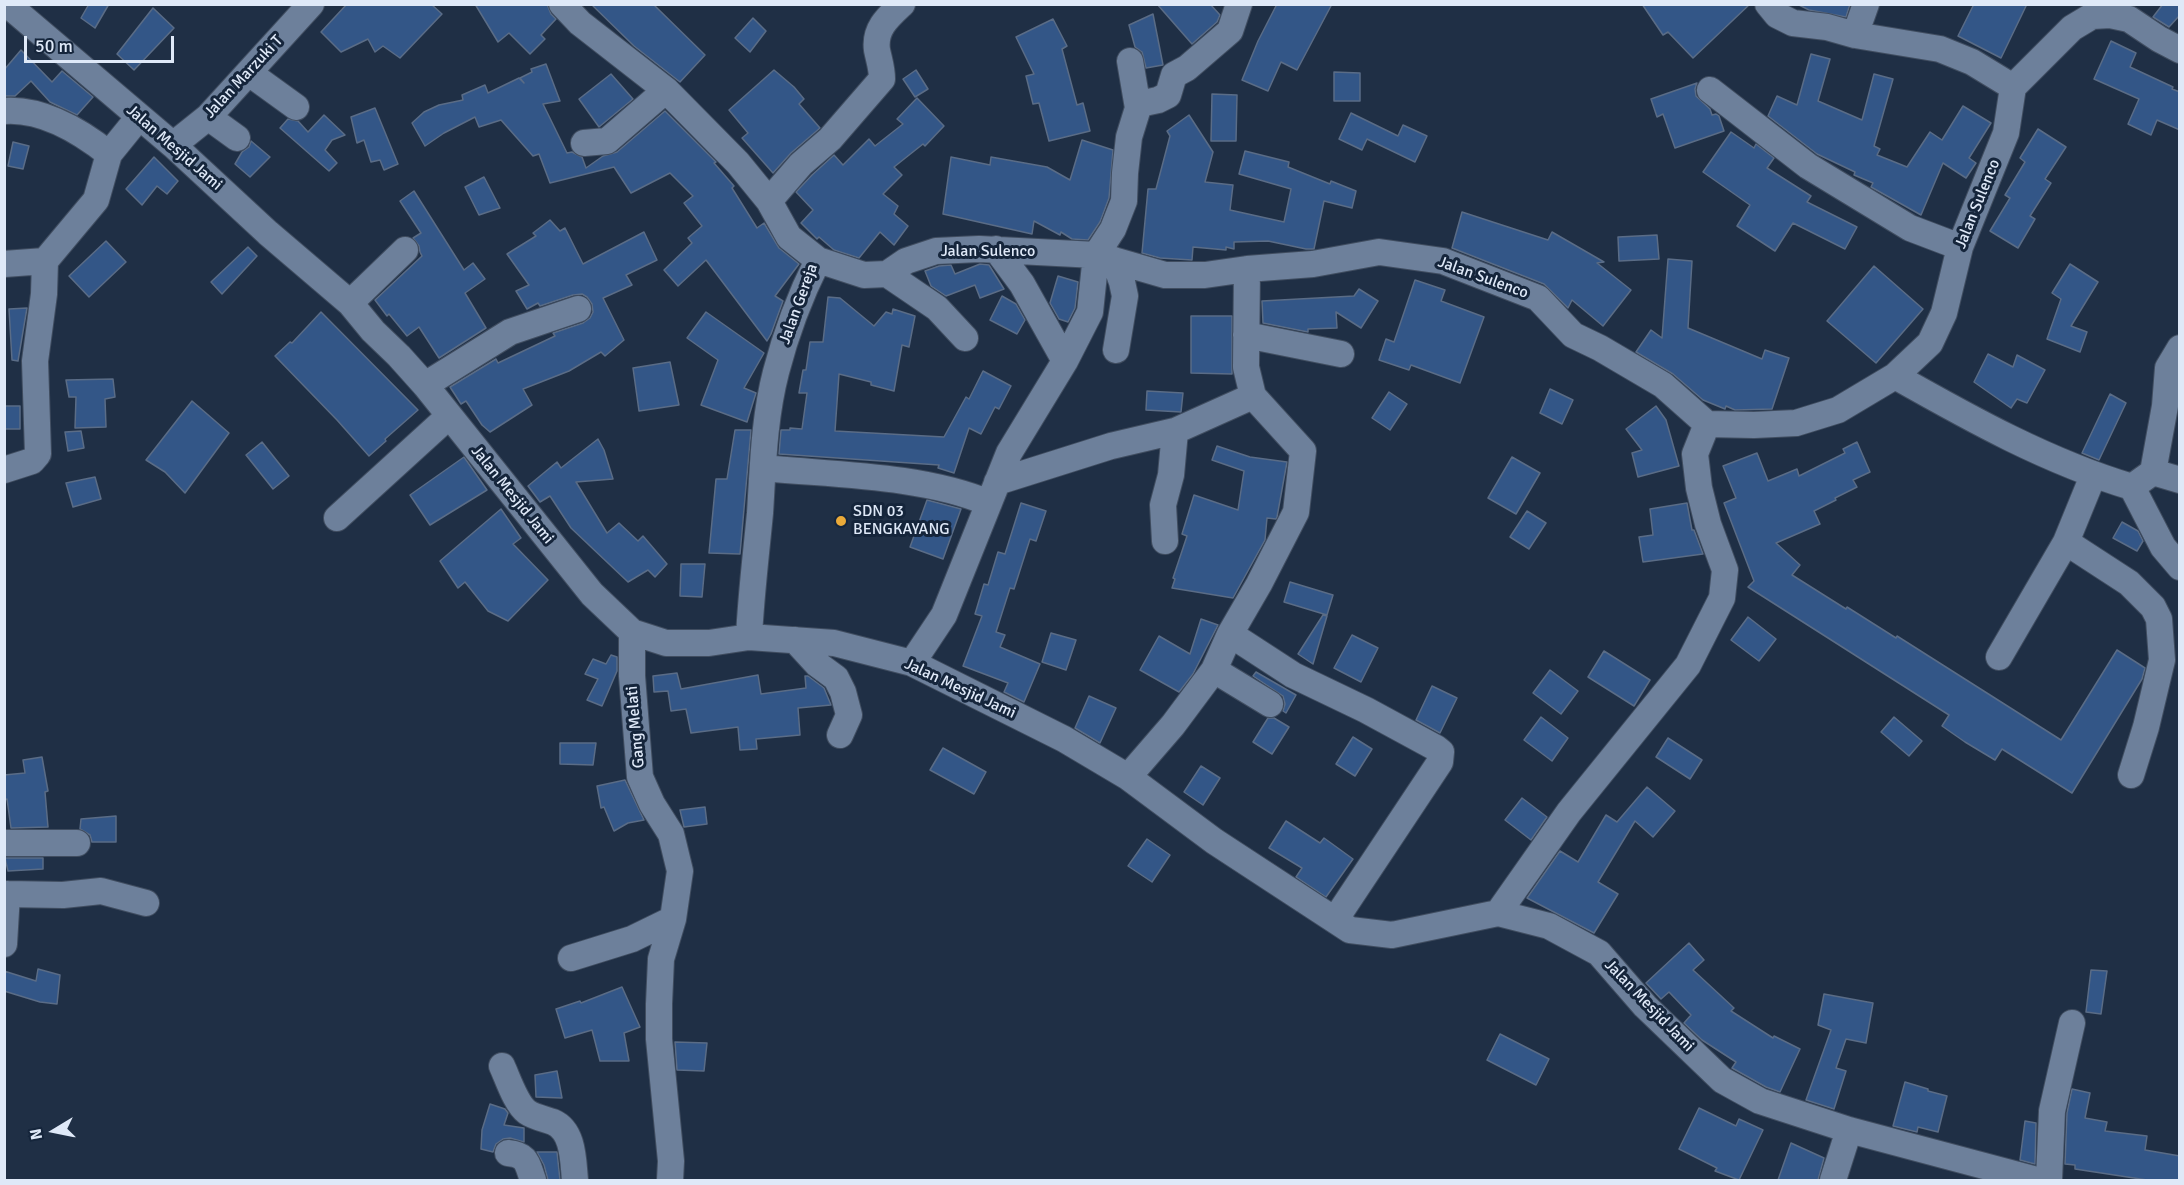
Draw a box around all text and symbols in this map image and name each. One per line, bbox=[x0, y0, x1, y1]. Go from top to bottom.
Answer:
scale bar bbox=[27, 24, 177, 62]
street label: Jalan Marzuki T bbox=[201, 31, 287, 123]
text: 50 m bbox=[35, 35, 73, 57]
street label: Jalan Mesjid Jami bbox=[122, 101, 226, 195]
street label: Jalan Sulenco bbox=[1951, 157, 2005, 251]
street label: Jalan Sulenco bbox=[941, 242, 1035, 262]
street label: Jalan Sulenco bbox=[1435, 253, 1531, 303]
street label: Jalan Gereja bbox=[776, 261, 822, 347]
street label: Jalan Mesjid Jami bbox=[467, 442, 557, 548]
place label: SDN 03 BENGKAYANG bbox=[853, 502, 950, 540]
marker: SDN 03 BENGKAYANG bbox=[834, 514, 848, 528]
street label: Jalan Mesjid Jami bbox=[901, 655, 1019, 723]
street label: Gang Melati bbox=[623, 685, 649, 769]
street label: Jalan Mesjid Jami bbox=[1600, 956, 1698, 1056]
north arrow bbox=[24, 1101, 84, 1161]
text: N bbox=[25, 1127, 47, 1141]

